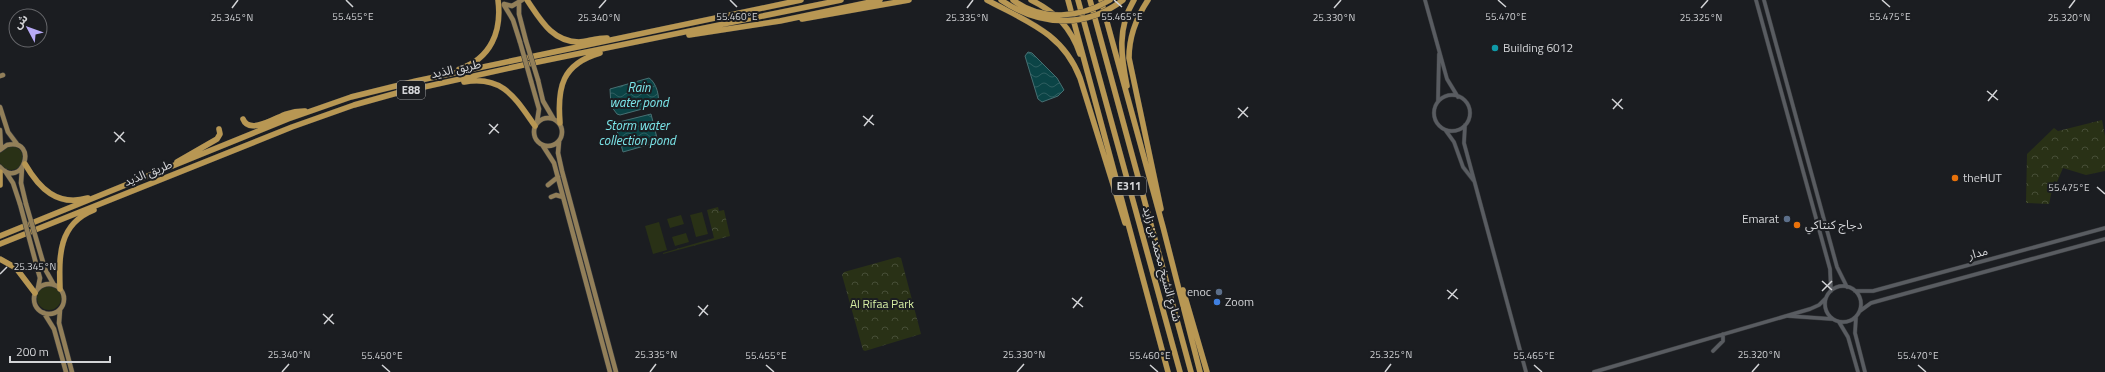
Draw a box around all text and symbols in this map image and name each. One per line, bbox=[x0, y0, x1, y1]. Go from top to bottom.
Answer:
north arrow bbox=[8, 8, 48, 48]
text: 55.455°E bbox=[332, 9, 374, 24]
text: 55.460°E bbox=[716, 9, 758, 24]
text: 55.465°E bbox=[1101, 9, 1143, 24]
text: 55.470°E bbox=[1485, 9, 1527, 24]
text: 55.475°E bbox=[1869, 9, 1911, 24]
text: 25.345°N bbox=[211, 10, 253, 25]
text: 25.340°N bbox=[578, 10, 620, 25]
text: 25.335°N bbox=[946, 10, 988, 25]
text: 25.330°N bbox=[1313, 10, 1355, 25]
text: 25.325°N bbox=[1680, 10, 1722, 25]
text: 25.320°N bbox=[2048, 10, 2090, 25]
text: ش bbox=[9, 11, 31, 32]
place label: Building 6012 bbox=[1503, 38, 1573, 57]
marker: Building 6012 bbox=[1490, 43, 1500, 53]
street label: طريق الذيد bbox=[429, 54, 483, 83]
water label: Rain water pond bbox=[610, 77, 670, 112]
road number: E88 bbox=[397, 81, 425, 99]
water label: Storm water collection pond bbox=[599, 115, 677, 150]
street label: طريق الذيد bbox=[121, 154, 175, 191]
place label: theHUT bbox=[1963, 168, 2003, 187]
marker: theHUT bbox=[1950, 173, 1960, 183]
road number: E311 bbox=[1112, 177, 1146, 195]
text: 55.475°E bbox=[2048, 180, 2090, 195]
street label: شارع الشيخ محمد بن زايد bbox=[1138, 204, 1187, 324]
place label: Emarat bbox=[1742, 209, 1780, 228]
marker: Emarat bbox=[1782, 214, 1792, 224]
place label: دجاج كنتاكي bbox=[1805, 215, 1863, 235]
marker: دجاج كنتاكي bbox=[1792, 220, 1802, 230]
street label: مدار bbox=[1965, 241, 1990, 265]
text: 25.345°N bbox=[14, 259, 56, 274]
place label: enoc bbox=[1187, 282, 1211, 301]
marker: enoc bbox=[1214, 287, 1224, 297]
place label: Zoom bbox=[1225, 292, 1254, 311]
park label: Al Rifaa Park bbox=[850, 294, 914, 313]
marker: Zoom bbox=[1212, 297, 1222, 307]
scale bar bbox=[10, 338, 110, 364]
text: 200 m bbox=[16, 342, 49, 361]
text: 25.340°N bbox=[268, 347, 310, 362]
text: 25.335°N bbox=[635, 347, 677, 362]
text: 25.330°N bbox=[1003, 347, 1045, 362]
text: 25.325°N bbox=[1370, 347, 1412, 362]
text: 25.320°N bbox=[1738, 347, 1780, 362]
text: 55.450°E bbox=[361, 348, 403, 363]
text: 55.455°E bbox=[745, 348, 787, 363]
text: 55.460°E bbox=[1129, 348, 1171, 363]
text: 55.465°E bbox=[1513, 348, 1555, 363]
text: 55.470°E bbox=[1897, 348, 1939, 363]

